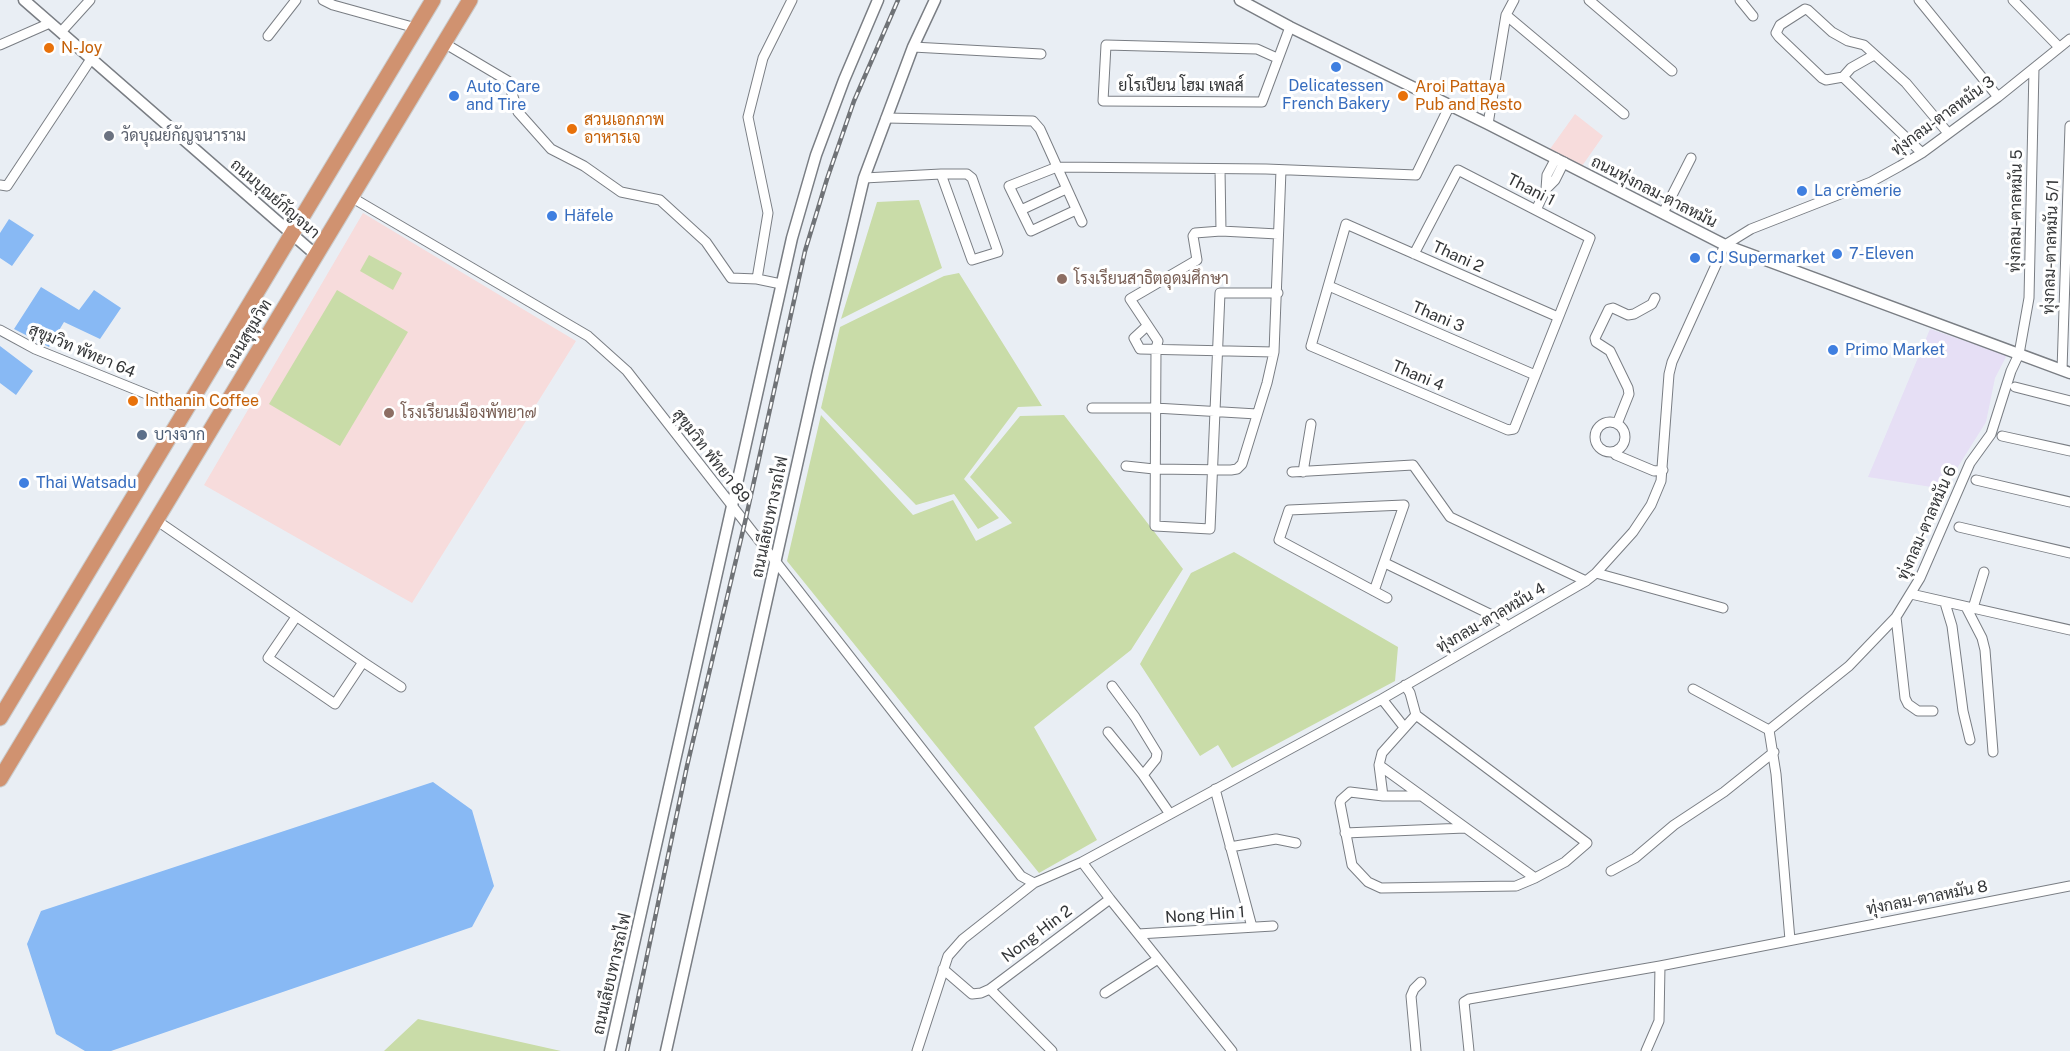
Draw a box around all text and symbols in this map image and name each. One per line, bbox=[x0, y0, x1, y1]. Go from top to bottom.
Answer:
place label: N-Joy bbox=[61, 38, 102, 58]
marker: N-Joy bbox=[42, 41, 56, 55]
marker: Delicatessen French Bakery bbox=[1329, 60, 1343, 74]
street label: ทุ่งกลม-ตาลหมัน 3 bbox=[1888, 72, 1998, 160]
street label: ยโรเปียน โฮม เพลส์ bbox=[1118, 76, 1244, 96]
place label: Delicatessen French Bakery bbox=[1282, 76, 1390, 114]
place label: Auto Care and Tire bbox=[466, 77, 540, 115]
place label: Aroi Pattaya Pub and Resto bbox=[1415, 77, 1522, 115]
marker: Auto Care and Tire bbox=[447, 89, 461, 103]
marker: Aroi Pattaya Pub and Resto bbox=[1396, 89, 1410, 103]
place label: สวนเอกภาพ อาหารเจ bbox=[584, 110, 664, 148]
marker: สวนเอกภาพ อาหารเจ bbox=[565, 122, 579, 136]
place label: วัดบุณย์กัญจนาราม bbox=[121, 126, 246, 146]
marker: วัดบุณย์กัญจนาราม bbox=[102, 129, 116, 143]
street label: ทุ่งกลม-ตาลหมัน 5 bbox=[2005, 149, 2027, 273]
street label: ถนนทุ่งกลม-ตาลหมัน bbox=[1588, 152, 1720, 232]
street label: ถนนบุณย์กัญจนา bbox=[227, 155, 323, 243]
street label: Thani 1 bbox=[1504, 170, 1558, 210]
street label: ทุ่งกลม-ตาลหมัน 5/1 bbox=[2039, 179, 2063, 315]
place label: La crèmerie bbox=[1814, 181, 1902, 201]
marker: La crèmerie bbox=[1795, 184, 1809, 198]
place label: Häfele bbox=[564, 206, 614, 226]
marker: Häfele bbox=[545, 209, 559, 223]
street label: Thani 2 bbox=[1429, 237, 1487, 277]
place label: 7-Eleven bbox=[1849, 244, 1914, 264]
marker: 7-Eleven bbox=[1830, 247, 1844, 261]
place label: CJ Supermarket bbox=[1707, 248, 1825, 268]
marker: CJ Supermarket bbox=[1688, 251, 1702, 265]
place label: โรงเรียนสาธิตอุดมศึกษา bbox=[1074, 269, 1229, 289]
marker: โรงเรียนสาธิตอุดมศึกษา bbox=[1055, 272, 1069, 286]
street label: ถนนสุขุมวิท bbox=[220, 296, 276, 372]
street label: Thani 3 bbox=[1409, 297, 1467, 337]
street label: สุขุมวิท พัทยา 64 bbox=[26, 320, 138, 382]
place label: Primo Market bbox=[1845, 340, 1945, 360]
marker: Primo Market bbox=[1826, 343, 1840, 357]
street label: Thani 4 bbox=[1389, 356, 1447, 396]
place label: Inthanin Coffee bbox=[145, 391, 259, 411]
marker: Inthanin Coffee bbox=[126, 394, 140, 408]
place label: โรงเรียนเมืองพัทยา๗ bbox=[401, 403, 536, 423]
street label: สุขุมวิท พัทยา 89 bbox=[668, 405, 754, 507]
marker: โรงเรียนเมืองพัทยา๗ bbox=[382, 406, 396, 420]
place label: บางจาก bbox=[154, 425, 205, 445]
marker: บางจาก bbox=[135, 428, 149, 442]
street label: ถนนเลียบทางรถไฟ bbox=[748, 454, 792, 580]
street label: ทุ่งกลม-ตาลหมัน 6 bbox=[1893, 463, 1961, 583]
place label: Thai Watsadu bbox=[36, 473, 136, 493]
marker: Thai Watsadu bbox=[17, 476, 31, 490]
street label: ทุ่งกลม-ตาลหมัน 4 bbox=[1433, 579, 1549, 657]
street label: ทุ่งกลม-ตาลหมัน 8 bbox=[1865, 877, 1989, 919]
street label: Nong Hin 2 bbox=[998, 901, 1076, 967]
street label: Nong Hin 1 bbox=[1164, 903, 1246, 927]
street label: ถนนเลียบทางรถไฟ bbox=[589, 912, 635, 1036]

